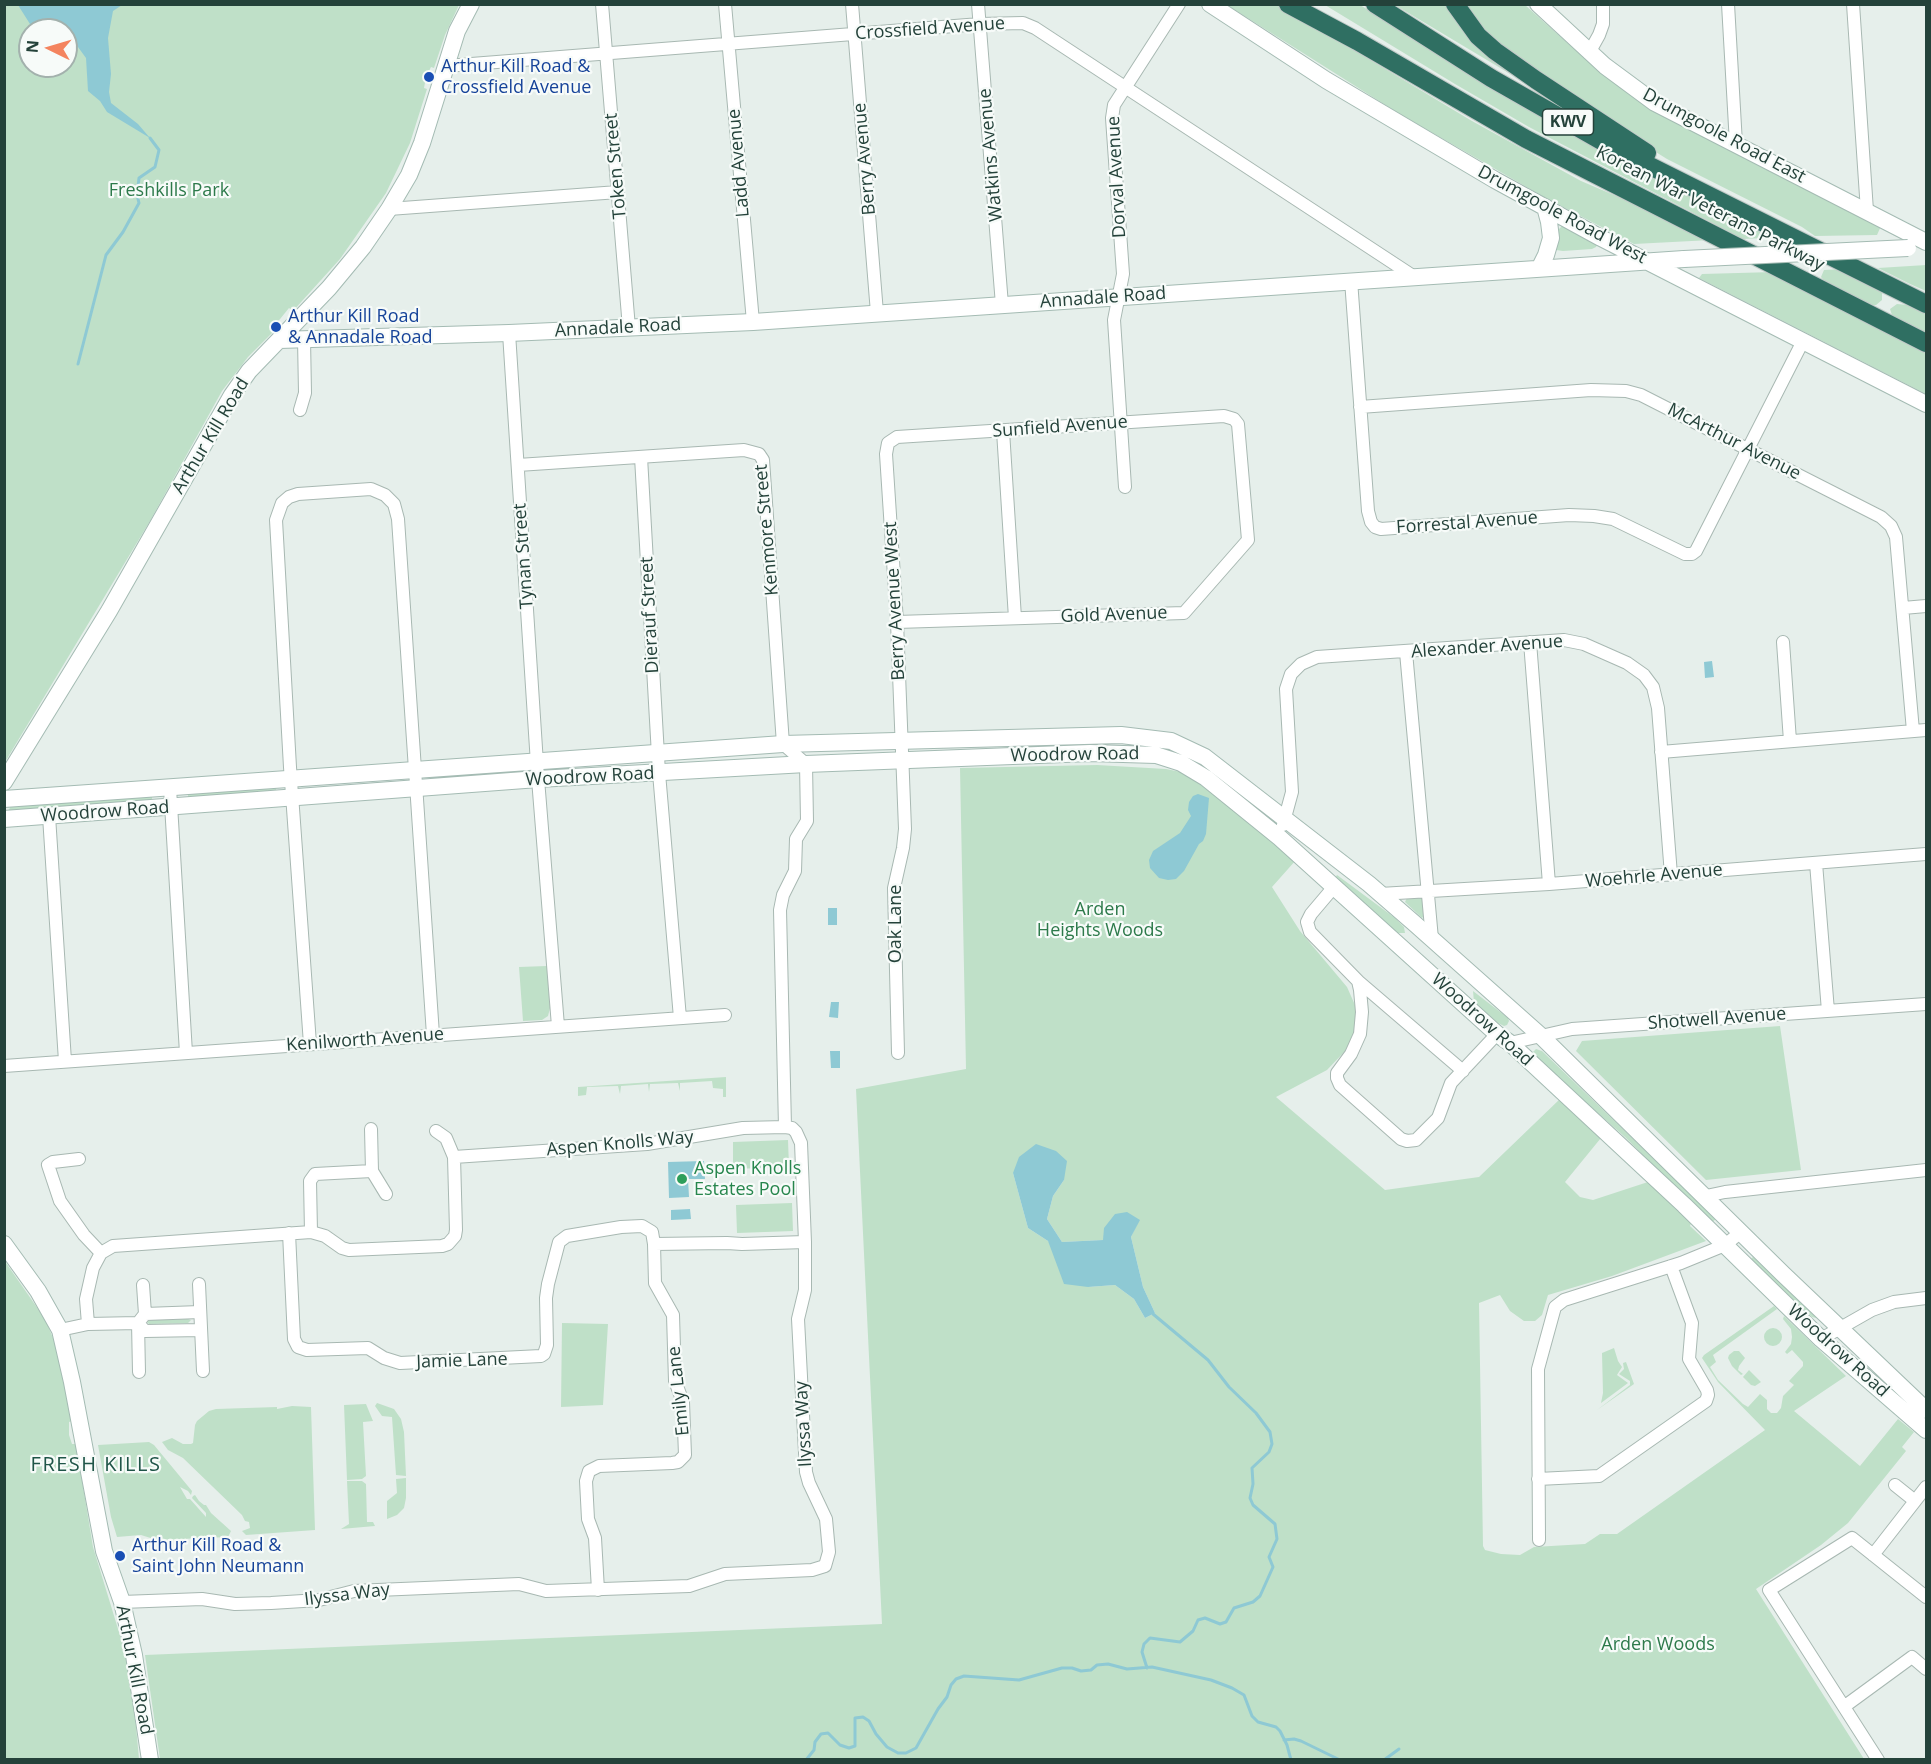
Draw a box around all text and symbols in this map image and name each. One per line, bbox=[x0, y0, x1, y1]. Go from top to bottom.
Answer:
street label: Crossfield Avenue bbox=[854, 13, 1006, 45]
north arrow bbox=[18, 18, 78, 78]
text: N bbox=[21, 39, 44, 54]
place label: Arthur Kill Road & Crossfield Avenue bbox=[441, 56, 591, 98]
marker: Arthur Kill Road & Crossfield Avenue bbox=[422, 70, 436, 84]
street label: Drumgoole Road East bbox=[1639, 84, 1809, 188]
street label: Watkins Avenue bbox=[974, 87, 1008, 223]
street label: Berry Avenue bbox=[849, 102, 881, 216]
street label: Ladd Avenue bbox=[724, 108, 754, 218]
road number: KWV bbox=[1542, 109, 1594, 135]
street label: Token Street bbox=[601, 112, 631, 220]
street label: Dorval Avenue bbox=[1103, 115, 1131, 239]
street label: Korean War Veterans Parkway bbox=[1592, 142, 1828, 276]
street label: Drumgoole Road West bbox=[1474, 161, 1650, 269]
park label: Freshkills Park bbox=[109, 180, 229, 202]
street label: Annadale Road bbox=[1039, 283, 1167, 313]
place label: Arthur Kill Road & Annadale Road bbox=[288, 306, 433, 348]
street label: Annadale Road bbox=[554, 314, 682, 342]
marker: Arthur Kill Road & Annadale Road bbox=[269, 320, 283, 334]
street label: Arthur Kill Road bbox=[168, 374, 254, 498]
street label: McArthur Avenue bbox=[1664, 399, 1804, 485]
street label: Sunfield Avenue bbox=[992, 411, 1128, 443]
street label: Kenmore Street bbox=[750, 463, 784, 597]
street label: Tynan Street bbox=[510, 502, 538, 610]
street label: Forrestal Avenue bbox=[1396, 507, 1538, 539]
street label: Berry Avenue West bbox=[880, 521, 910, 681]
street label: Dierauf Street bbox=[636, 556, 664, 674]
street label: Gold Avenue bbox=[1060, 602, 1168, 628]
street label: Alexander Avenue bbox=[1410, 631, 1564, 663]
street label: Woodrow Road bbox=[1010, 743, 1140, 767]
street label: Woodrow Road bbox=[525, 763, 655, 791]
street label: Woodrow Road bbox=[40, 797, 170, 827]
street label: Woehrle Avenue bbox=[1584, 859, 1724, 893]
street label: Oak Lane bbox=[885, 885, 907, 963]
park label: Arden Heights Woods bbox=[1037, 899, 1163, 942]
street label: Woodrow Road bbox=[1427, 969, 1537, 1071]
street label: Shotwell Avenue bbox=[1647, 1003, 1787, 1035]
street label: Kenilworth Avenue bbox=[285, 1024, 445, 1056]
street label: Aspen Knolls Way bbox=[546, 1127, 694, 1161]
place label: Aspen Knolls Estates Pool bbox=[694, 1158, 801, 1200]
marker: Aspen Knolls Estates Pool bbox=[675, 1172, 689, 1186]
street label: Woodrow Road bbox=[1783, 1300, 1893, 1402]
street label: Emily Lane bbox=[664, 1345, 694, 1437]
street label: Jamie Lane bbox=[416, 1349, 508, 1373]
street label: Ilyssa Way bbox=[791, 1380, 817, 1468]
district label: FRESH KILLS bbox=[31, 1453, 161, 1477]
place label: Arthur Kill Road & Saint John Neumann bbox=[132, 1535, 304, 1578]
marker: Arthur Kill Road & Saint John Neumann bbox=[113, 1549, 127, 1563]
street label: Ilyssa Way bbox=[303, 1579, 391, 1611]
street label: Arthur Kill Road bbox=[111, 1603, 157, 1737]
park label: Arden Woods bbox=[1601, 1634, 1715, 1656]

